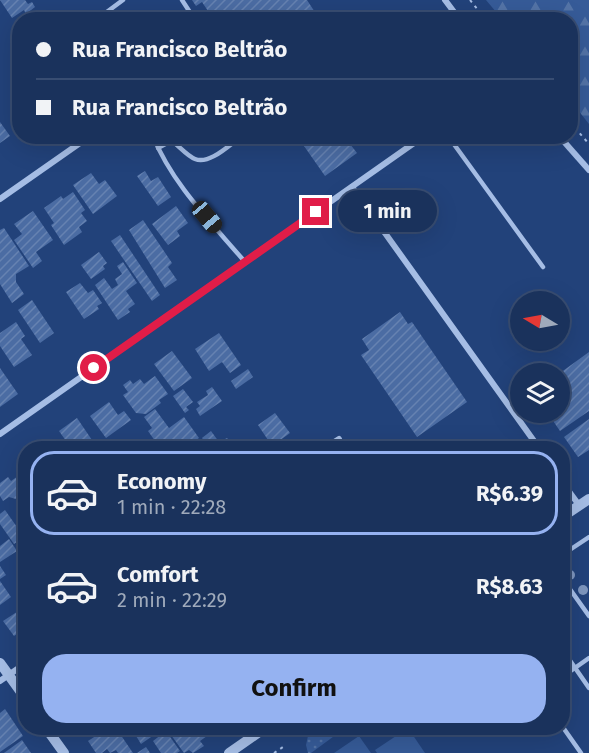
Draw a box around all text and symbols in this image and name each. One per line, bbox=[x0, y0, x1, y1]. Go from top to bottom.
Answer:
text: Rua Francisco Beltrão bbox=[72, 36, 287, 63]
text: Rua Francisco Beltrão bbox=[72, 94, 287, 121]
callout: 1 min bbox=[337, 191, 436, 233]
car bbox=[189, 197, 225, 237]
route end bbox=[302, 198, 329, 225]
text: 1 min bbox=[363, 199, 412, 223]
north arrow bbox=[510, 291, 570, 351]
map controls bbox=[510, 291, 570, 423]
route start bbox=[80, 354, 107, 381]
button: layers bbox=[510, 363, 570, 423]
icon: car bbox=[45, 466, 99, 520]
text: Economy bbox=[117, 468, 206, 495]
text: R$6.39 bbox=[476, 480, 543, 507]
text: 1 min · 22:28 bbox=[117, 495, 226, 519]
icon: car bbox=[45, 559, 99, 613]
text: Comfort bbox=[117, 561, 198, 588]
text: R$8.63 bbox=[476, 573, 543, 600]
text: 2 min · 22:29 bbox=[117, 588, 227, 612]
button: Confirm bbox=[42, 654, 546, 723]

